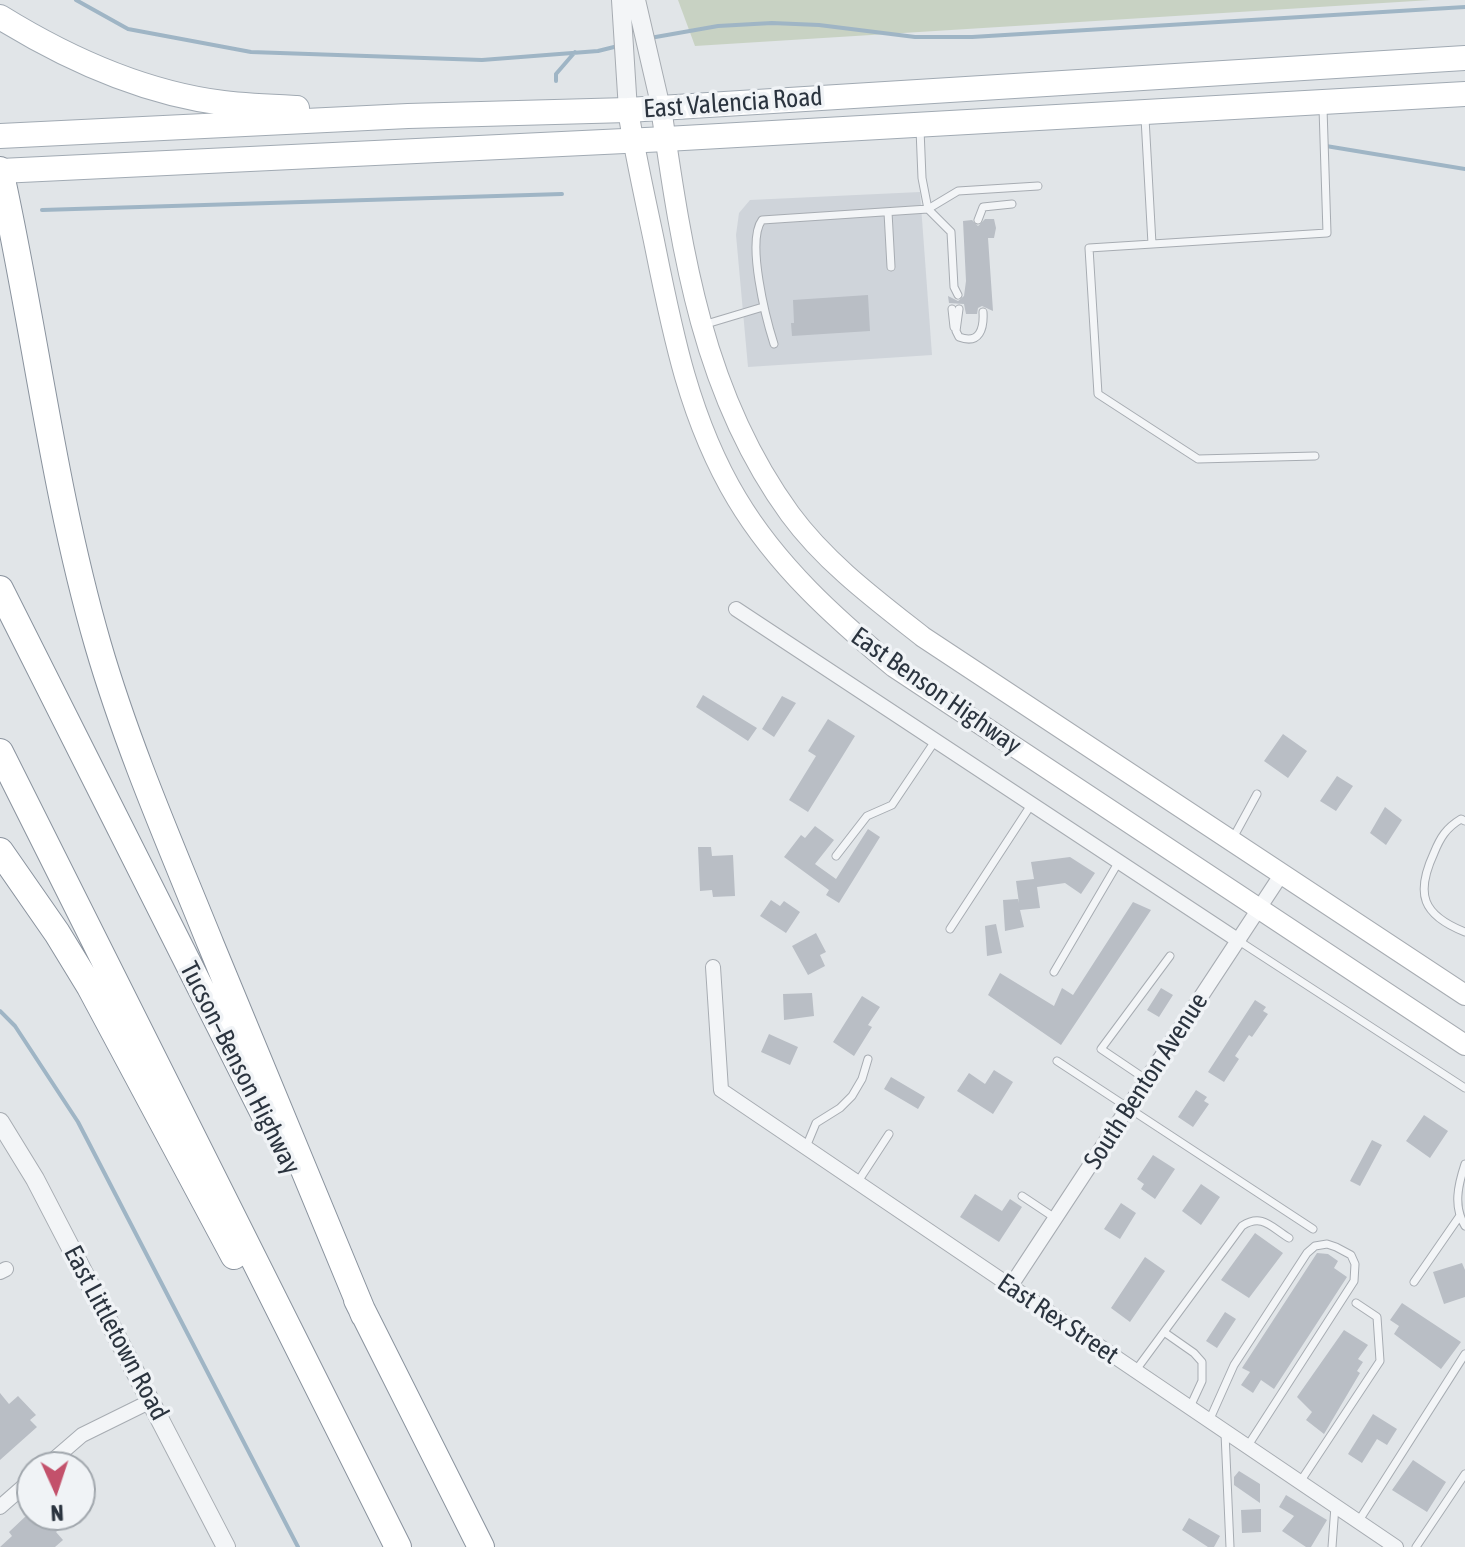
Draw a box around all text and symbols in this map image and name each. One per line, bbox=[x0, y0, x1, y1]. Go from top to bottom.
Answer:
street label: East Valencia Road bbox=[642, 81, 824, 125]
street label: East Benson Highway bbox=[845, 621, 1027, 761]
street label: Tucson–Benson Highway bbox=[173, 957, 307, 1179]
street label: South Benton Avenue bbox=[1077, 987, 1215, 1175]
street label: East Littletown Road bbox=[57, 1240, 175, 1426]
street label: East Rex Street bbox=[992, 1267, 1124, 1371]
north arrow bbox=[16, 1451, 96, 1531]
text: N bbox=[50, 1500, 64, 1526]

